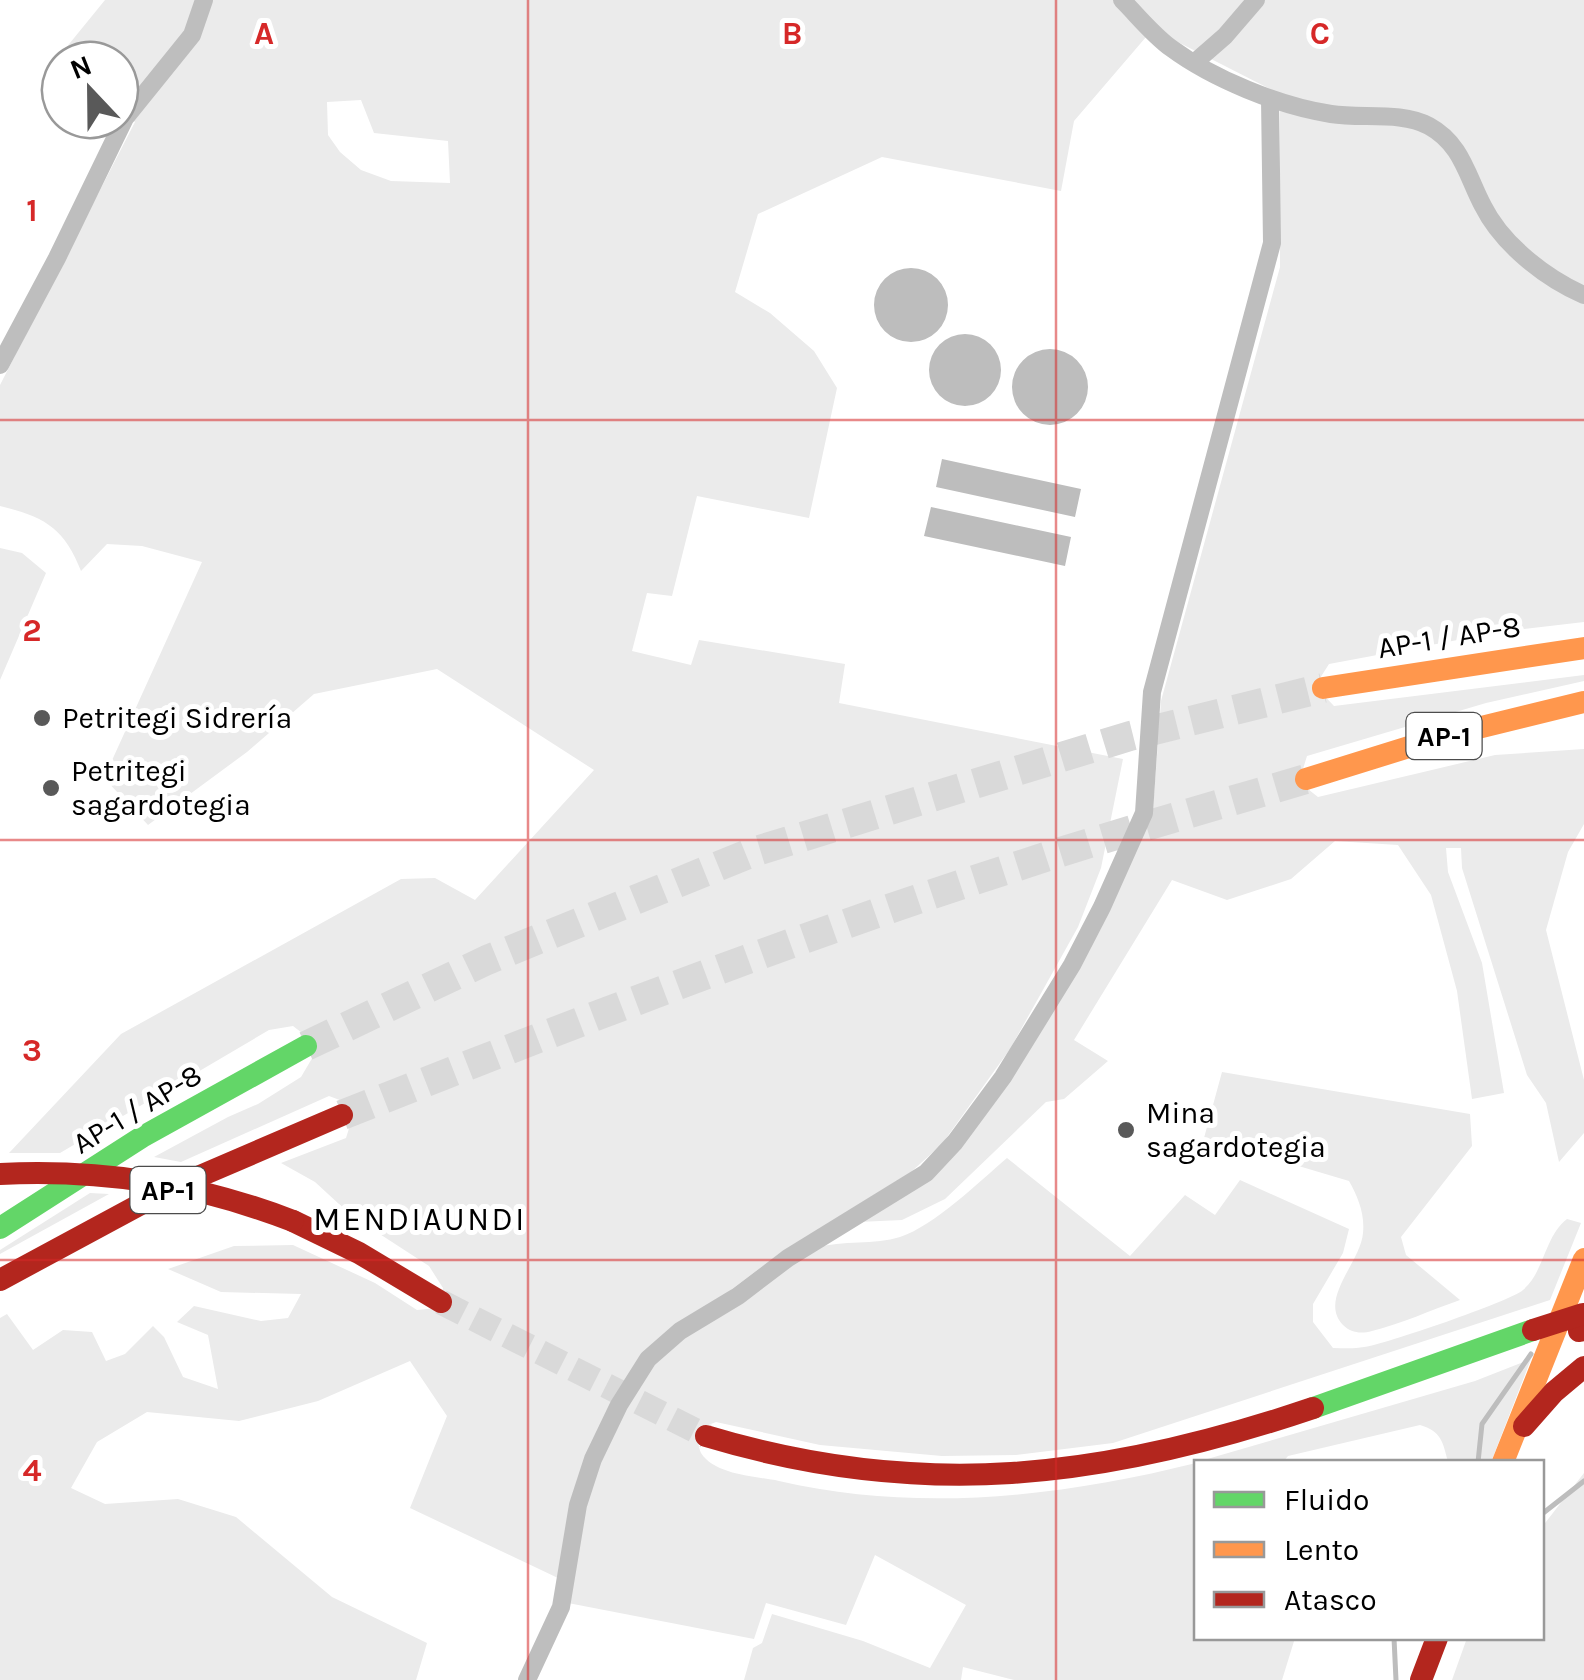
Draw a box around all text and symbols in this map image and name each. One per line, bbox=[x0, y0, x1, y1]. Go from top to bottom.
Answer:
text: A bbox=[254, 15, 274, 52]
text: B bbox=[782, 15, 802, 52]
text: C bbox=[1310, 15, 1330, 52]
north arrow bbox=[40, 40, 140, 140]
text: N bbox=[65, 48, 96, 86]
text: 1 bbox=[26, 192, 38, 229]
street label: AP-1 / AP-8 bbox=[1375, 608, 1523, 666]
text: 2 bbox=[22, 612, 42, 649]
place label: Petritegi Sidrería bbox=[62, 700, 292, 736]
marker: Petritegi Sidrería bbox=[31, 707, 53, 729]
road number: AP-1 bbox=[1406, 713, 1482, 759]
place label: Petritegi sagardotegia bbox=[71, 753, 251, 823]
marker: Petritegi sagardotegia bbox=[40, 777, 62, 799]
text: 3 bbox=[22, 1032, 42, 1069]
street label: AP-1 / AP-8 bbox=[66, 1056, 208, 1162]
place label: Mina sagardotegia bbox=[1146, 1095, 1326, 1165]
marker: Mina sagardotegia bbox=[1115, 1119, 1137, 1141]
road number: AP-1 bbox=[130, 1167, 206, 1213]
district label: MENDIAUNDI bbox=[313, 1201, 527, 1238]
text: 4 bbox=[22, 1452, 42, 1489]
legend bbox=[1194, 1460, 1544, 1640]
text: Fluido bbox=[1284, 1482, 1369, 1518]
text: Lento bbox=[1284, 1532, 1359, 1568]
text: Atasco bbox=[1284, 1582, 1377, 1618]

